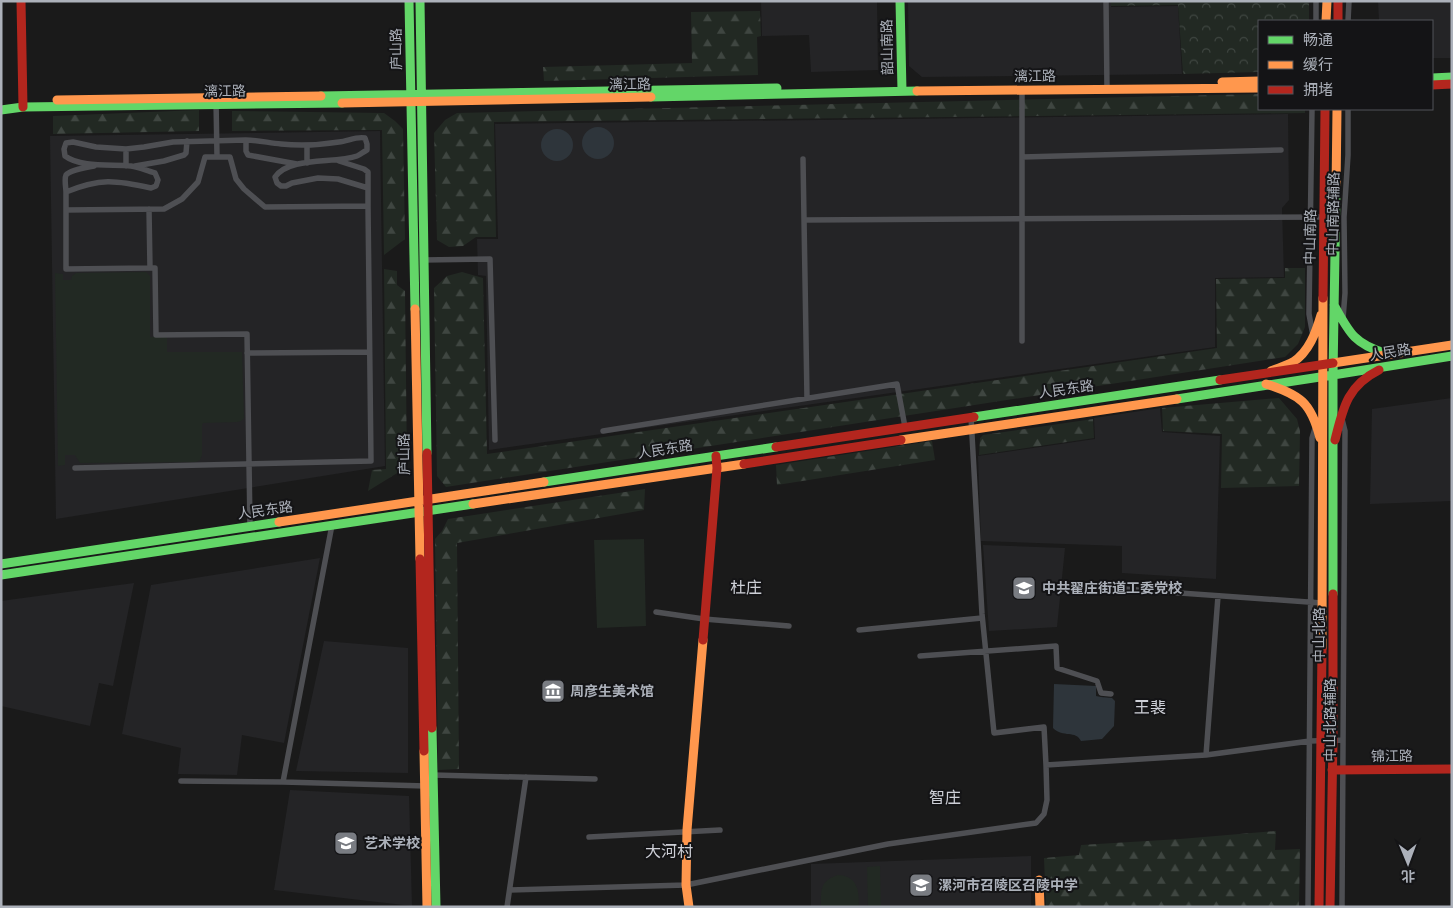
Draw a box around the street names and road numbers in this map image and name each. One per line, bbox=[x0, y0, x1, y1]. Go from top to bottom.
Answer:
street label: 韶山南路 bbox=[879, 19, 895, 75]
street label: 庐山路 bbox=[388, 28, 404, 70]
street label: 漓江路 bbox=[1014, 68, 1056, 84]
street label: 漓江路 bbox=[609, 76, 651, 92]
street label: 漓江路 bbox=[204, 83, 246, 99]
street label: 中山南路辅路 bbox=[1324, 172, 1342, 256]
street label: 中山南路 bbox=[1302, 209, 1318, 265]
street label: 人民路 bbox=[1368, 341, 1412, 363]
street label: 人民东路 bbox=[1037, 377, 1095, 401]
street label: 庐山路 bbox=[396, 433, 412, 475]
street label: 人民东路 bbox=[636, 437, 694, 461]
street label: 人民东路 bbox=[236, 498, 294, 522]
street label: 中山北路 bbox=[1311, 607, 1327, 663]
street label: 中山北路辅路 bbox=[1322, 678, 1338, 762]
street label: 锦江路 bbox=[1371, 748, 1413, 764]

